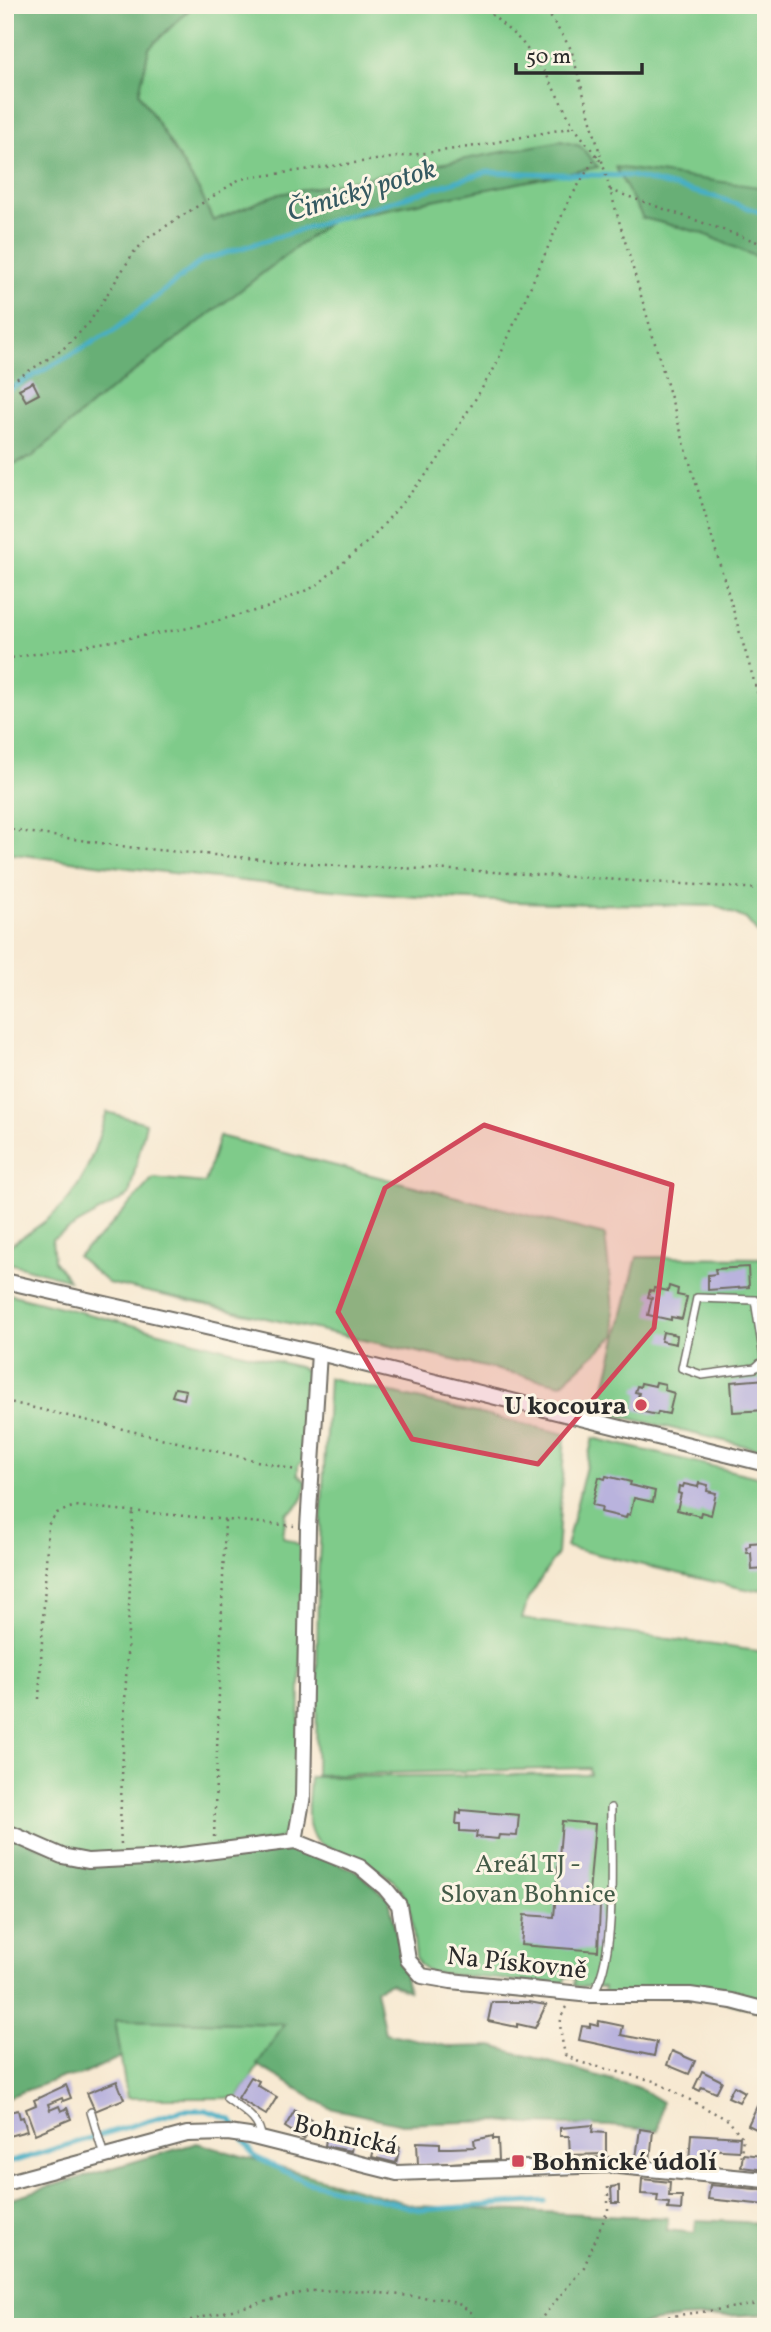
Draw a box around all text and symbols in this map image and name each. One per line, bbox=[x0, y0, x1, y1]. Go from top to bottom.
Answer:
scale bar bbox=[516, 32, 642, 76]
text: 50 m bbox=[526, 43, 571, 72]
water label: Čimický potok bbox=[282, 150, 441, 233]
place label: U kocoura bbox=[504, 1389, 627, 1425]
marker: U kocoura bbox=[633, 1397, 649, 1413]
park label: Areál TJ - Slovan Bohnice bbox=[440, 1847, 616, 1913]
street label: Na Pískovně bbox=[445, 1939, 589, 1989]
street label: Bohnická bbox=[290, 2106, 402, 2165]
place label: Bohnické údolí bbox=[532, 2145, 717, 2181]
marker: Bohnické údolí bbox=[510, 2153, 526, 2169]

